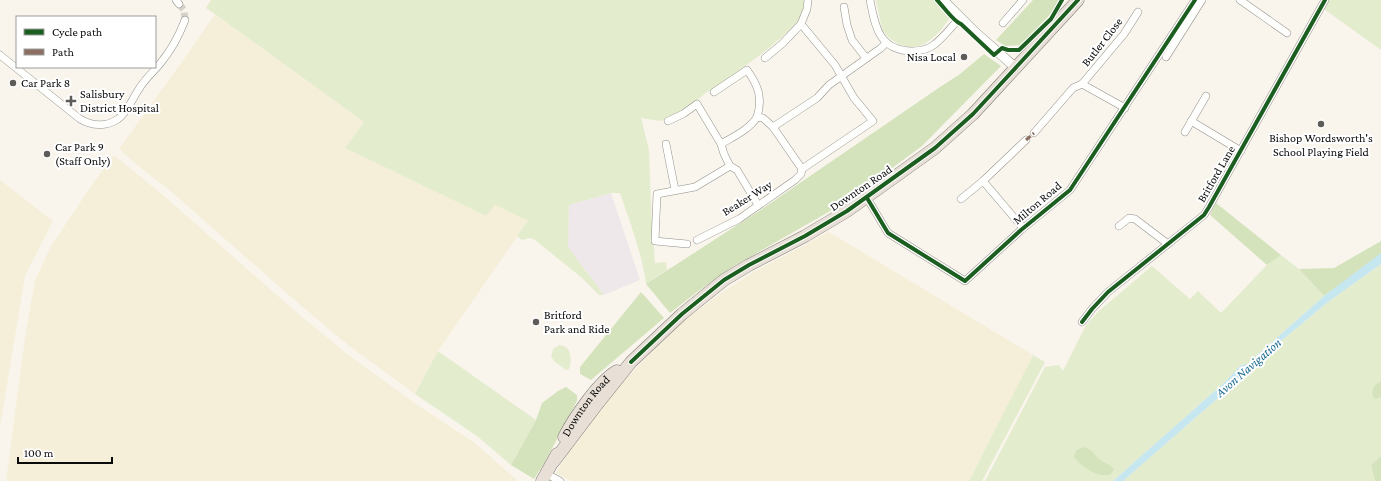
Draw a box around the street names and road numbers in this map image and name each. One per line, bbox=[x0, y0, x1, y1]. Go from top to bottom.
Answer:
street label: Butler Close bbox=[1079, 15, 1125, 69]
street label: Britford Lane bbox=[1194, 143, 1238, 205]
street label: Downton Road bbox=[827, 162, 895, 214]
street label: Beaker Way bbox=[719, 177, 775, 219]
street label: Milton Road bbox=[1010, 178, 1065, 227]
street label: Downton Road bbox=[559, 372, 613, 439]

